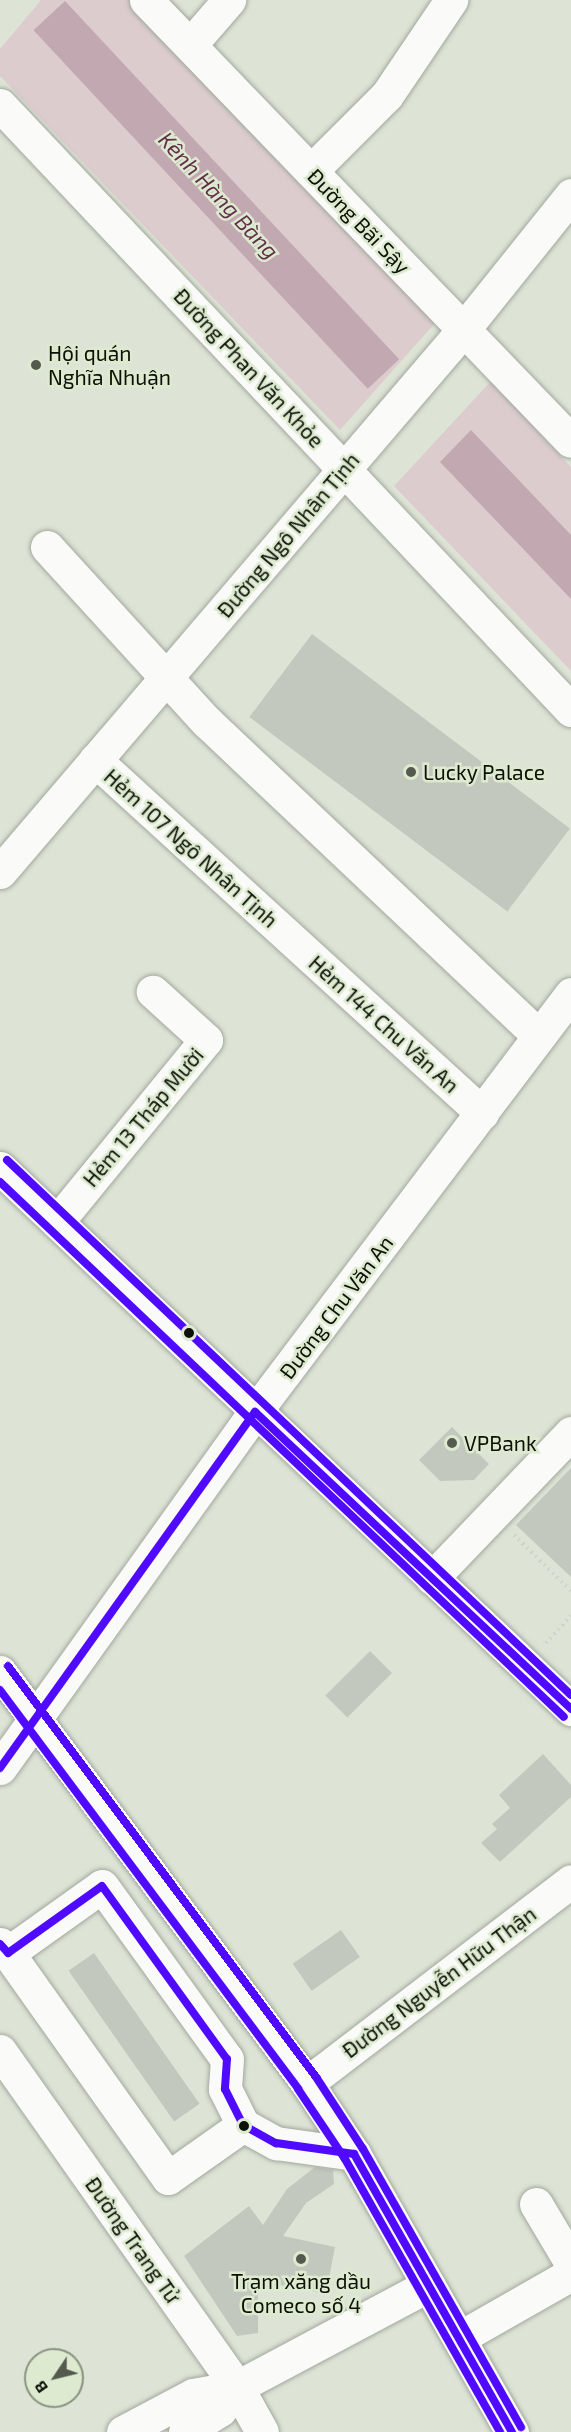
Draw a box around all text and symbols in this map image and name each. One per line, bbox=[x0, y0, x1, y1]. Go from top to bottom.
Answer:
water label: Kênh Hàng Bàng bbox=[153, 126, 285, 264]
street label: Đường Bãi Sậy bbox=[303, 163, 415, 279]
street label: Đường Phan Văn Khỏe bbox=[169, 283, 329, 453]
place label: Hội quán Nghĩa Nhuận bbox=[48, 340, 171, 390]
marker: Hội quán Nghĩa Nhuận bbox=[29, 358, 43, 372]
street label: Đường Ngô Nhân Tịnh bbox=[212, 447, 364, 623]
place label: Lucky Palace bbox=[423, 759, 545, 785]
street label: Hẻm 107 Ngô Nhân Tịnh bbox=[99, 763, 283, 933]
marker: Lucky Palace bbox=[404, 765, 418, 779]
street label: Hẻm 144 Chu Văn An bbox=[304, 950, 464, 1098]
street label: Hẻm 13 Tháp Mười bbox=[77, 1042, 209, 1192]
street label: Đường Chu Văn An bbox=[274, 1230, 398, 1384]
unlabelled marker bbox=[183, 1327, 195, 1339]
place label: VPBank bbox=[464, 1430, 537, 1456]
marker: VPBank bbox=[445, 1436, 459, 1450]
street label: Đường Nguyễn Hữu Thận bbox=[337, 1901, 541, 2063]
unlabelled marker bbox=[238, 2120, 250, 2132]
street label: Đường Trang Tử bbox=[80, 2172, 186, 2308]
marker: Trạm xăng dầu Comeco số 4 bbox=[294, 2252, 308, 2266]
place label: Trạm xăng dầu Comeco số 4 bbox=[231, 2268, 371, 2318]
north arrow bbox=[24, 2348, 84, 2408]
text: B bbox=[30, 2378, 51, 2397]

